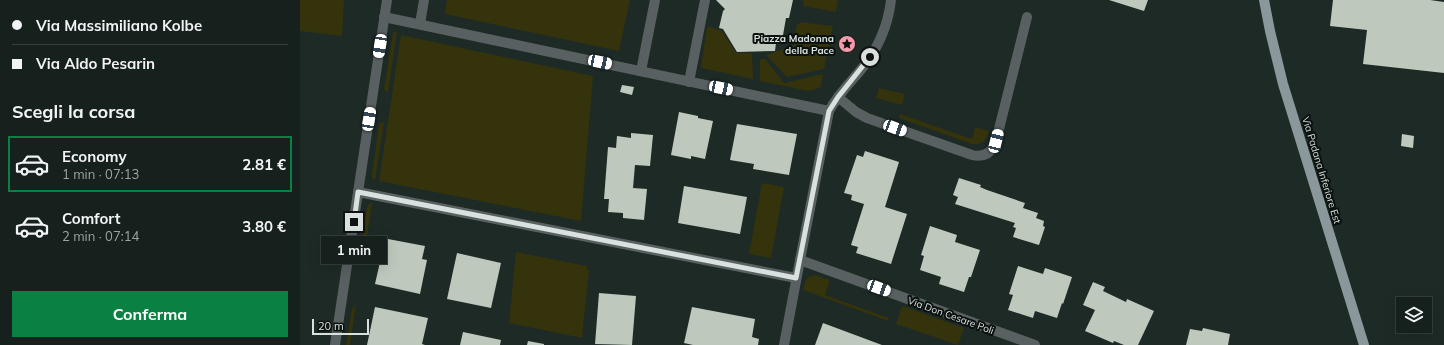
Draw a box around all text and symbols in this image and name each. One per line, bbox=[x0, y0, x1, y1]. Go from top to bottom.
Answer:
text: Via Massimiliano Kolbe bbox=[36, 16, 202, 35]
place label: Piazza Madonna della Pace bbox=[754, 32, 835, 57]
car bbox=[372, 33, 388, 59]
place icon: Piazza Madonna della Pace bbox=[837, 34, 857, 54]
route start bbox=[861, 48, 879, 66]
text: Via Aldo Pesarin bbox=[36, 54, 155, 73]
car bbox=[587, 54, 613, 70]
car bbox=[708, 80, 734, 96]
text: Scegli la corsa bbox=[12, 100, 135, 123]
car bbox=[361, 106, 377, 132]
street label: Via Padana Inferiore Est bbox=[1299, 115, 1344, 226]
car bbox=[882, 118, 908, 138]
car bbox=[987, 128, 1005, 154]
icon: car bbox=[14, 146, 50, 182]
text: Economy bbox=[62, 147, 127, 166]
text: 2.81 € bbox=[242, 155, 286, 174]
text: 1 min · 07:13 bbox=[62, 166, 139, 182]
icon: car bbox=[14, 208, 50, 244]
text: Comfort bbox=[62, 209, 120, 228]
route end bbox=[345, 213, 363, 231]
text: 3.80 € bbox=[242, 217, 286, 236]
text: 2 min · 07:14 bbox=[62, 228, 139, 244]
callout: 1 min bbox=[321, 236, 387, 264]
text: 1 min bbox=[337, 242, 371, 258]
car bbox=[866, 278, 892, 298]
button: Conferma bbox=[12, 291, 288, 337]
street label: Via Don Cesare Poli bbox=[906, 294, 996, 337]
map controls bbox=[1396, 297, 1432, 333]
button: layers bbox=[1396, 297, 1432, 333]
scale bar bbox=[312, 317, 369, 336]
text: 20 m bbox=[318, 319, 344, 333]

